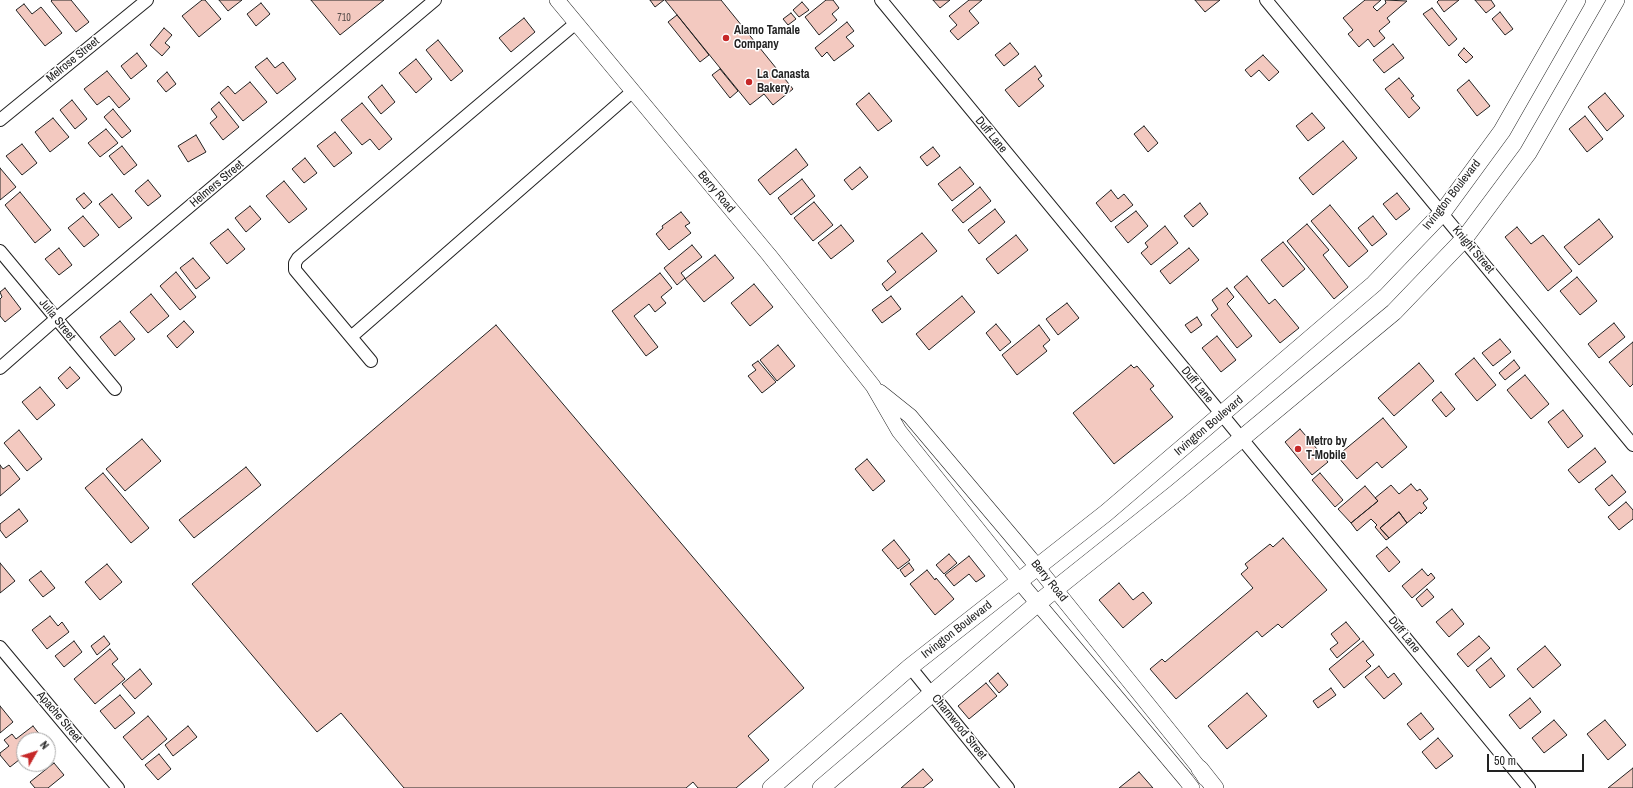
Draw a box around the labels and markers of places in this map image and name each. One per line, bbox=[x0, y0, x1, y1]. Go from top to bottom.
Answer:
place label: Alamo Tamale Company bbox=[734, 24, 800, 52]
marker: Alamo Tamale Company bbox=[721, 33, 731, 43]
place label: La Canasta Bakery bbox=[757, 68, 809, 96]
marker: La Canasta Bakery bbox=[744, 77, 754, 87]
place label: Metro by T-Mobile bbox=[1306, 435, 1347, 463]
marker: Metro by T-Mobile bbox=[1293, 444, 1303, 454]

